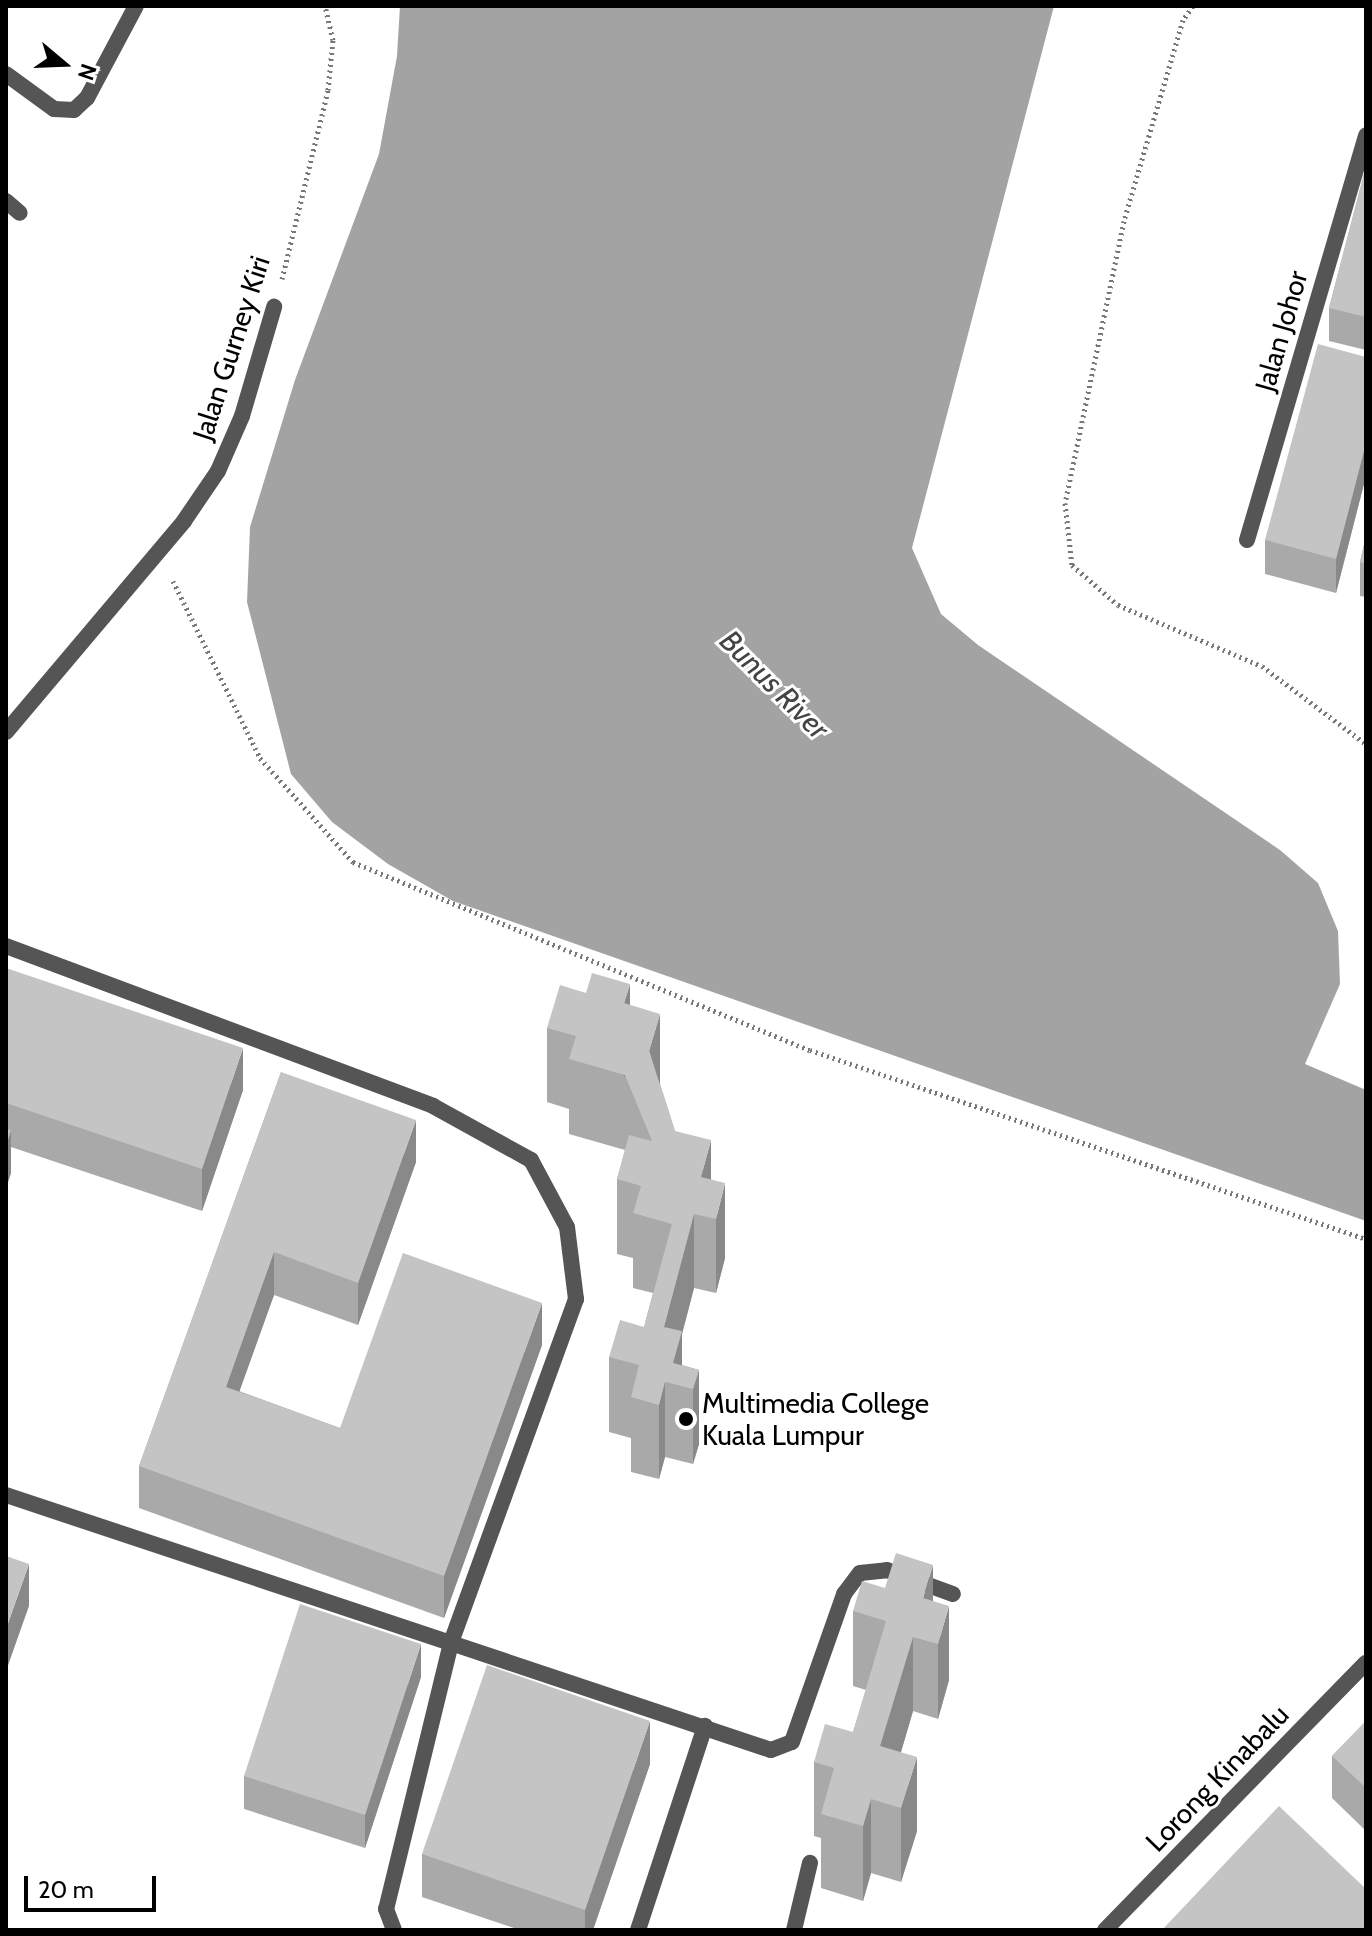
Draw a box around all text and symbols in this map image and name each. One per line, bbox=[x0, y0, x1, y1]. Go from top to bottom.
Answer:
north arrow bbox=[24, 24, 104, 104]
text: N bbox=[72, 60, 102, 84]
street label: Jalan Gurney Kiri bbox=[185, 252, 277, 444]
street label: Jalan Johor bbox=[1248, 267, 1314, 395]
water label: Bunus River bbox=[712, 623, 836, 747]
place label: Multimedia College Kuala Lumpur bbox=[702, 1386, 929, 1452]
marker: Multimedia College Kuala Lumpur bbox=[677, 1410, 695, 1428]
street label: Lorong Kinabalu bbox=[1139, 1698, 1295, 1858]
scale bar bbox=[28, 1860, 160, 1910]
text: 20 m bbox=[38, 1875, 94, 1904]

